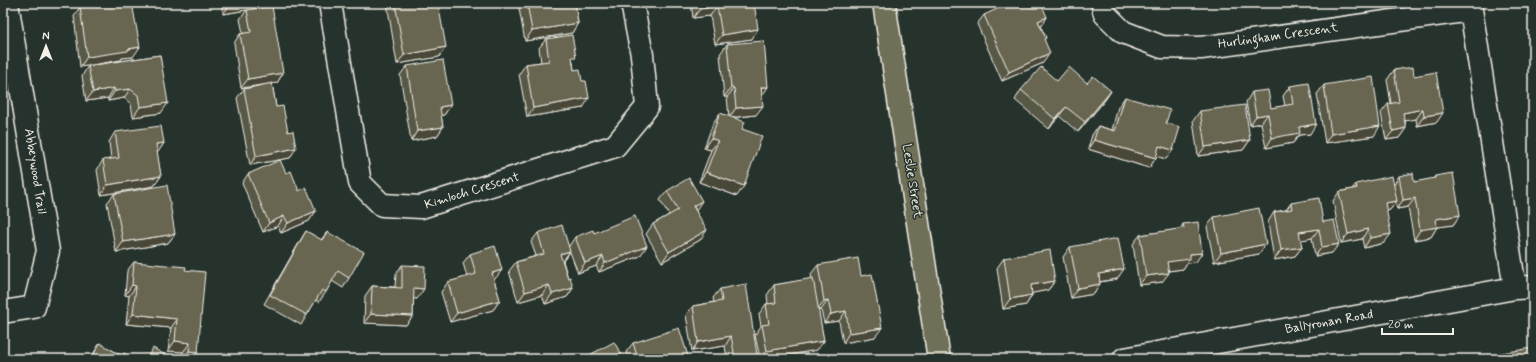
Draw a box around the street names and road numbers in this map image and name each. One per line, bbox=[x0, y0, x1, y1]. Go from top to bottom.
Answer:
street label: Hurlingham Crescent bbox=[1217, 19, 1340, 55]
street label: Abbeywood Trail bbox=[20, 127, 50, 215]
street label: Leslie Street bbox=[898, 143, 926, 220]
street label: Kimloch Crescent bbox=[422, 168, 522, 214]
street label: Ballyronan Road bbox=[1284, 306, 1374, 338]

